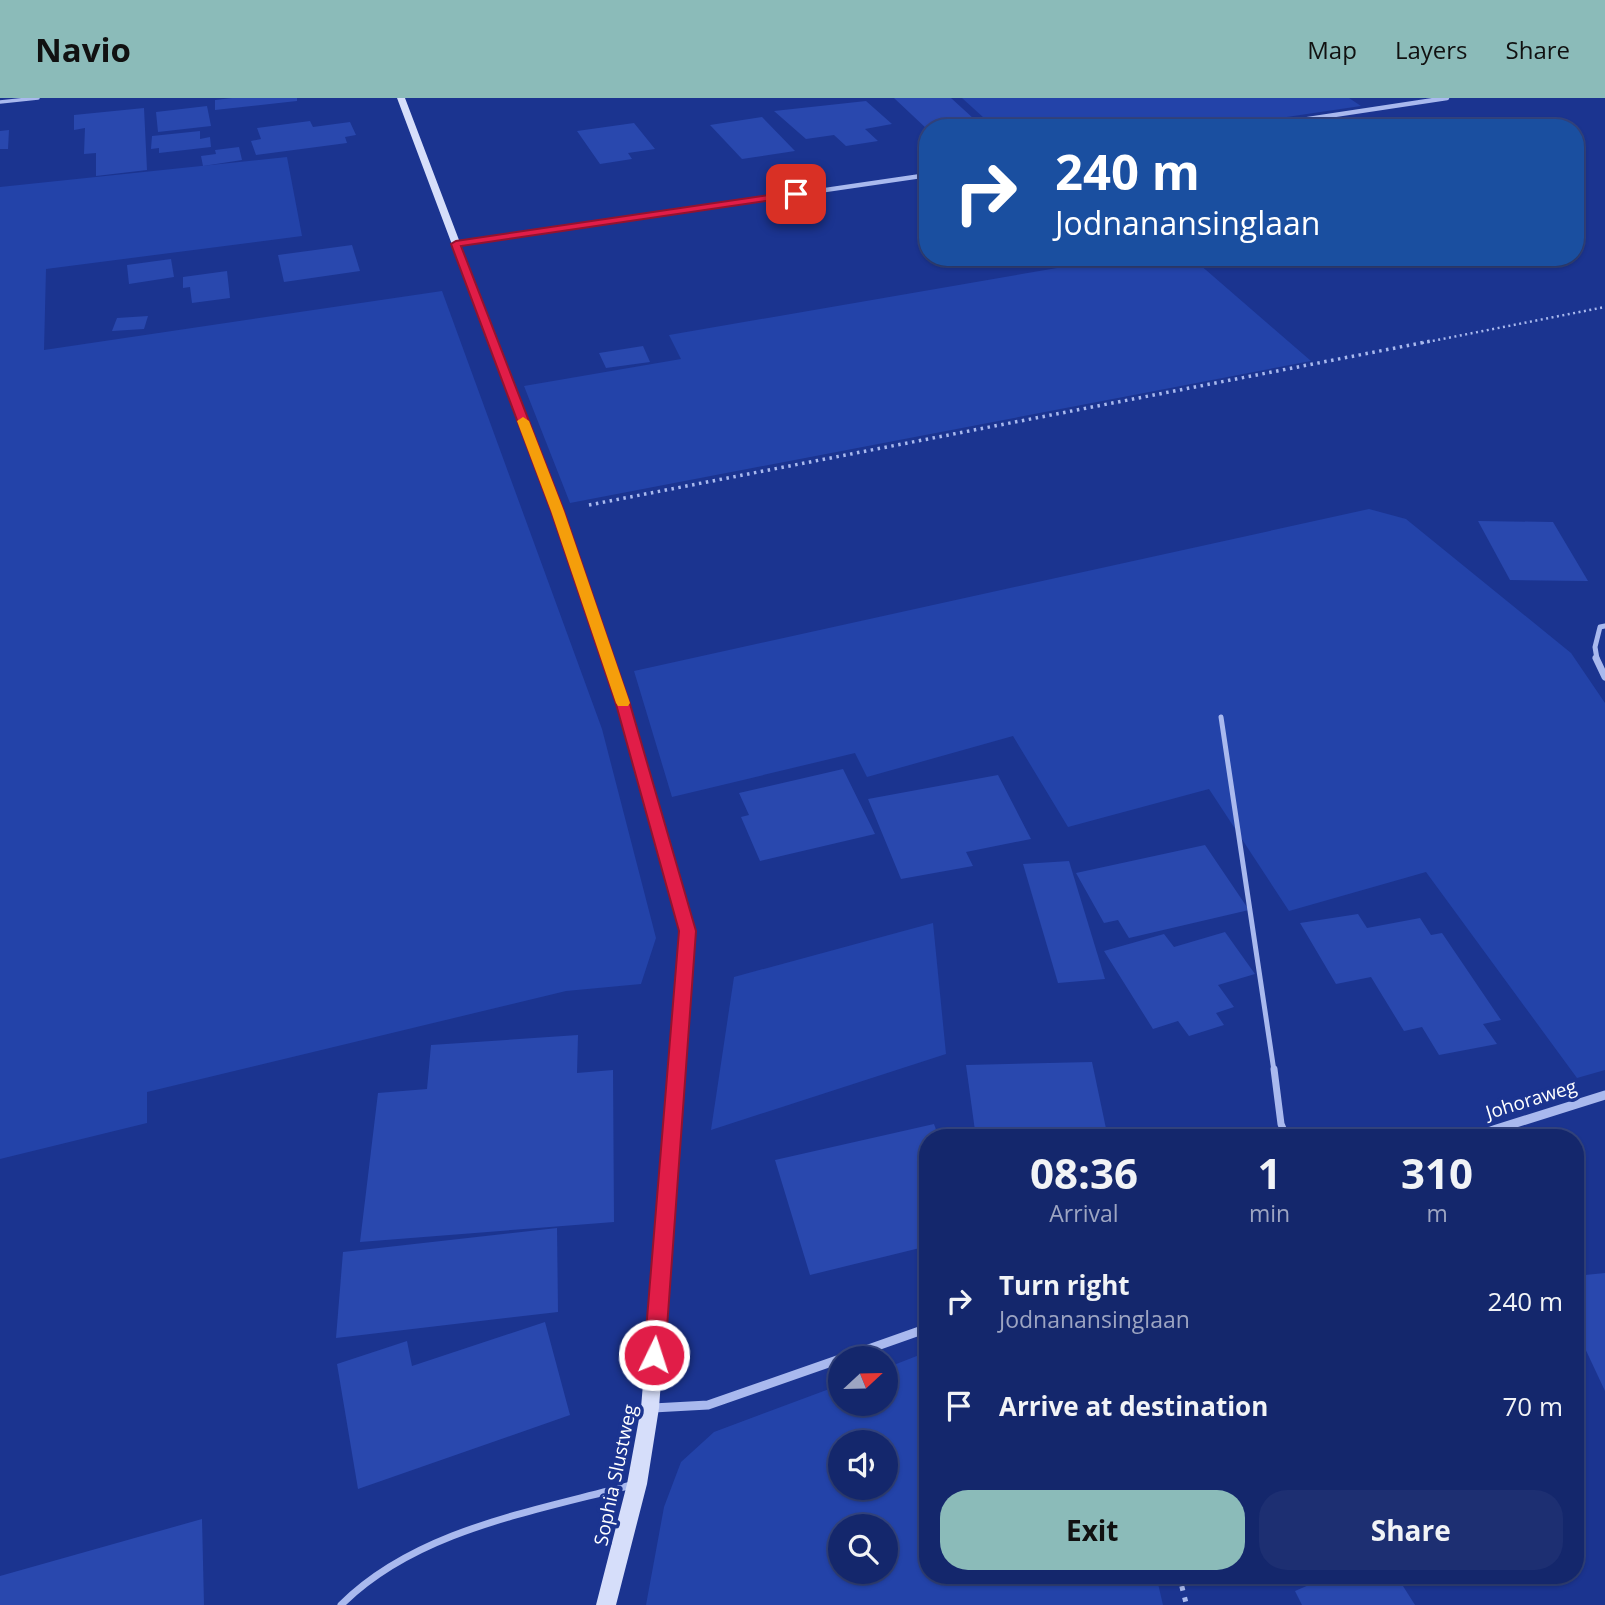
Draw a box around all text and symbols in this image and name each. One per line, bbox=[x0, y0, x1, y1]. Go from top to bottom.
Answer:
text: Navio bbox=[35, 27, 131, 72]
text: Map bbox=[1307, 33, 1357, 66]
text: Layers bbox=[1395, 33, 1468, 66]
text: Share bbox=[1506, 33, 1570, 66]
text: 240 m bbox=[1055, 138, 1200, 204]
icon: right bbox=[940, 147, 1031, 238]
pin bbox=[766, 164, 826, 224]
icon: arrive bbox=[777, 175, 815, 213]
text: Jodnanansinglaan bbox=[1055, 201, 1320, 244]
street label: Johoraweg bbox=[1481, 1073, 1580, 1126]
text: 08:36 bbox=[1030, 1144, 1138, 1201]
text: 1 bbox=[1257, 1144, 1282, 1201]
text: 310 bbox=[1401, 1144, 1473, 1201]
text: Arrival bbox=[1049, 1197, 1119, 1229]
text: min bbox=[1249, 1197, 1290, 1229]
text: m bbox=[1426, 1197, 1448, 1229]
text: Turn right bbox=[999, 1267, 1130, 1303]
icon: right bbox=[940, 1282, 978, 1320]
text: 240 m bbox=[1488, 1283, 1563, 1319]
text: Jodnanansinglaan bbox=[999, 1303, 1190, 1335]
position arrow bbox=[617, 1318, 691, 1392]
north arrow bbox=[828, 1346, 898, 1416]
map controls bbox=[828, 1346, 898, 1584]
icon: arrive bbox=[940, 1387, 978, 1425]
text: Arrive at destination bbox=[999, 1388, 1268, 1424]
text: 70 m bbox=[1502, 1388, 1563, 1424]
street label: Sophia Slustweg bbox=[587, 1402, 643, 1548]
button: sound bbox=[828, 1430, 898, 1500]
button: Exit bbox=[940, 1490, 1245, 1570]
button: Share bbox=[1259, 1490, 1563, 1570]
button: search bbox=[828, 1514, 898, 1584]

